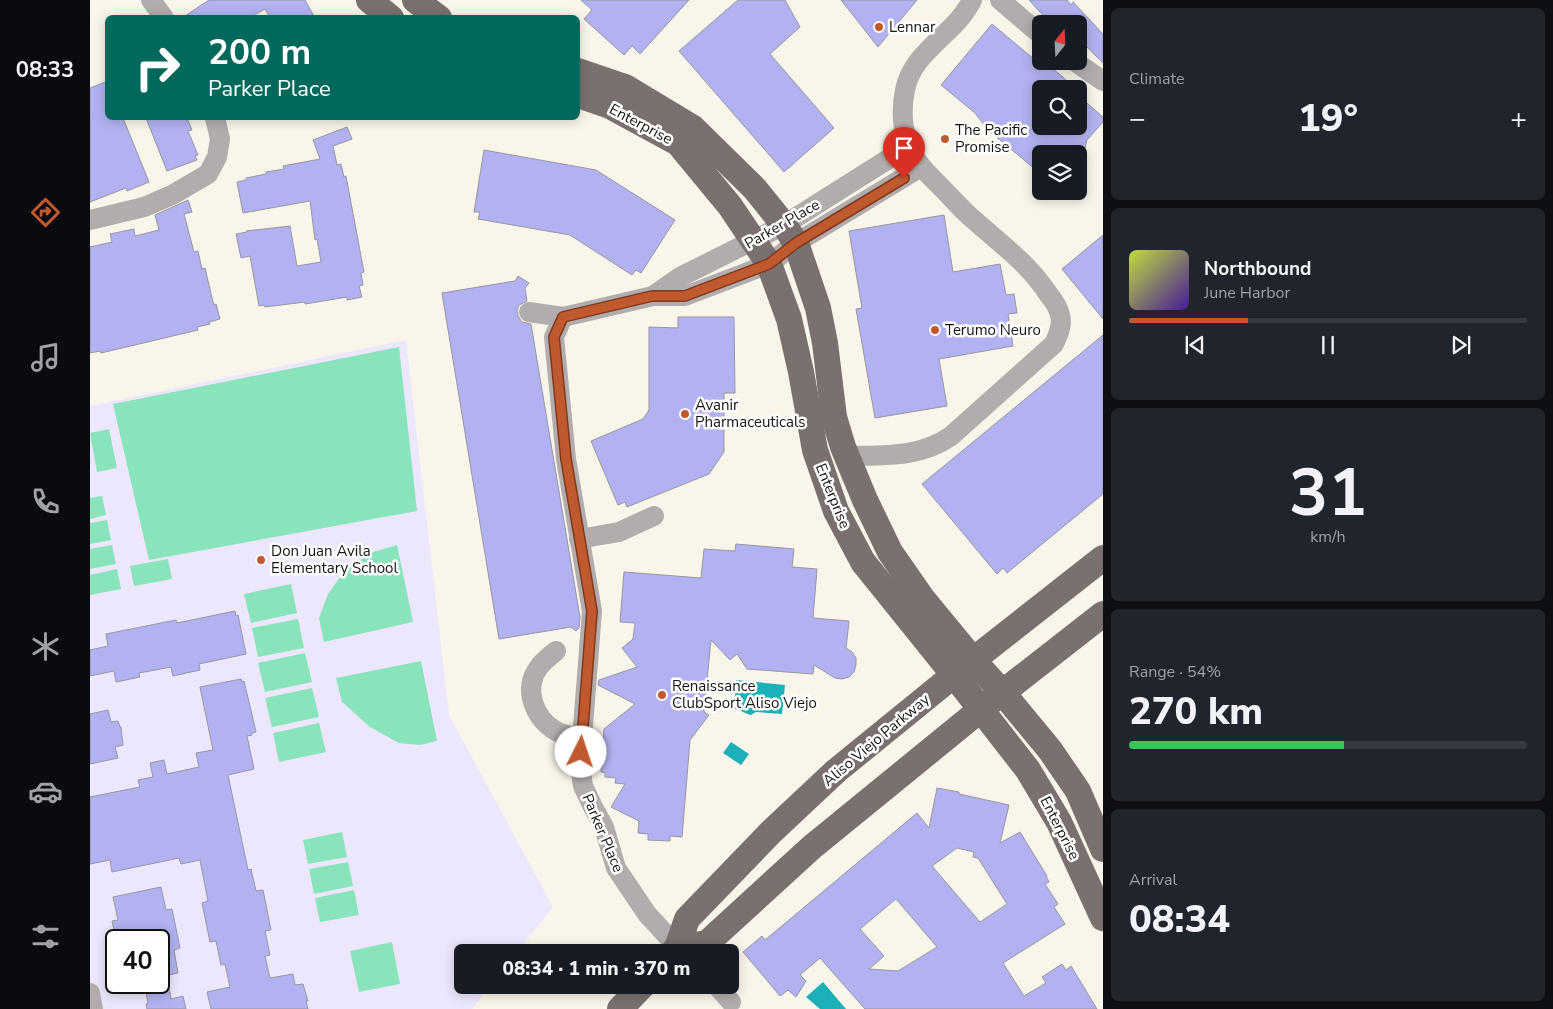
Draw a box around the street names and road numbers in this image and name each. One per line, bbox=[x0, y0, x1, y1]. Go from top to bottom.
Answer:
street label: Enterprise bbox=[606, 99, 676, 149]
street label: Parker Place bbox=[741, 194, 823, 254]
street label: Enterprise bbox=[811, 460, 855, 532]
street label: Aliso Viejo Parkway bbox=[818, 689, 934, 791]
street label: Parker Place bbox=[577, 791, 629, 875]
street label: Enterprise bbox=[1036, 793, 1084, 863]

